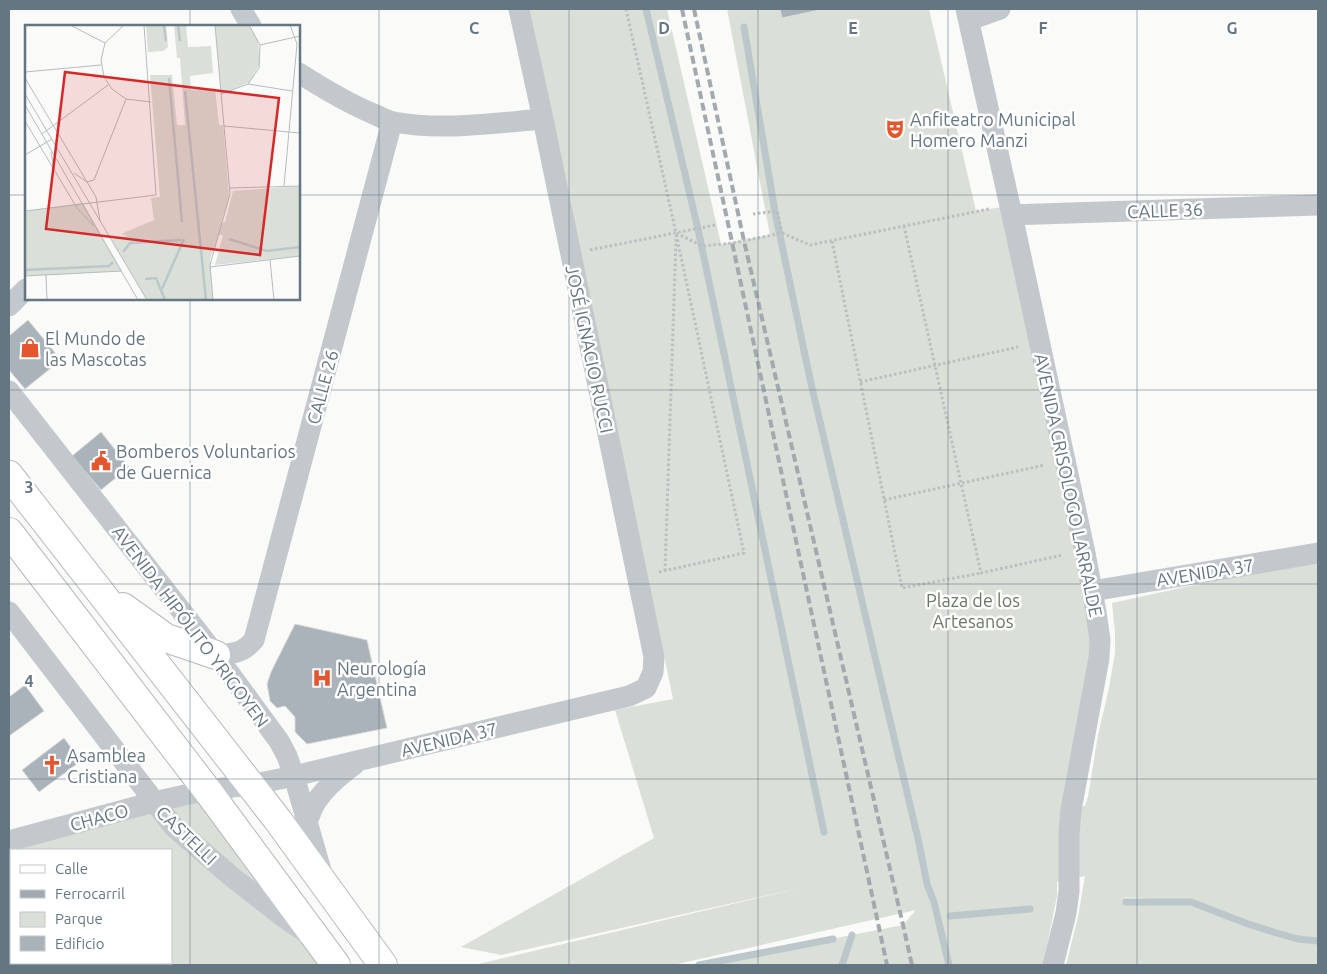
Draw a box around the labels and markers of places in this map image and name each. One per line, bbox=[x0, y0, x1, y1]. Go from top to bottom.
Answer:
place label: Anfiteatro Municipal Homero Manzi bbox=[910, 109, 1076, 150]
theatre icon: Anfiteatro Municipal Homero Manzi bbox=[884, 118, 906, 140]
place label: El Mundo de las Mascotas bbox=[45, 328, 147, 369]
shop icon: El Mundo de las Mascotas bbox=[19, 337, 41, 359]
place label: Bomberos Voluntarios de Guernica bbox=[116, 441, 296, 482]
public building icon: Bomberos Voluntarios de Guernica bbox=[90, 450, 112, 472]
place label: Neurología Argentina bbox=[337, 658, 427, 699]
hospital icon: Neurología Argentina bbox=[311, 667, 333, 689]
place label: Asamblea Cristiana bbox=[67, 745, 146, 786]
church icon: Asamblea Cristiana bbox=[41, 754, 63, 776]

